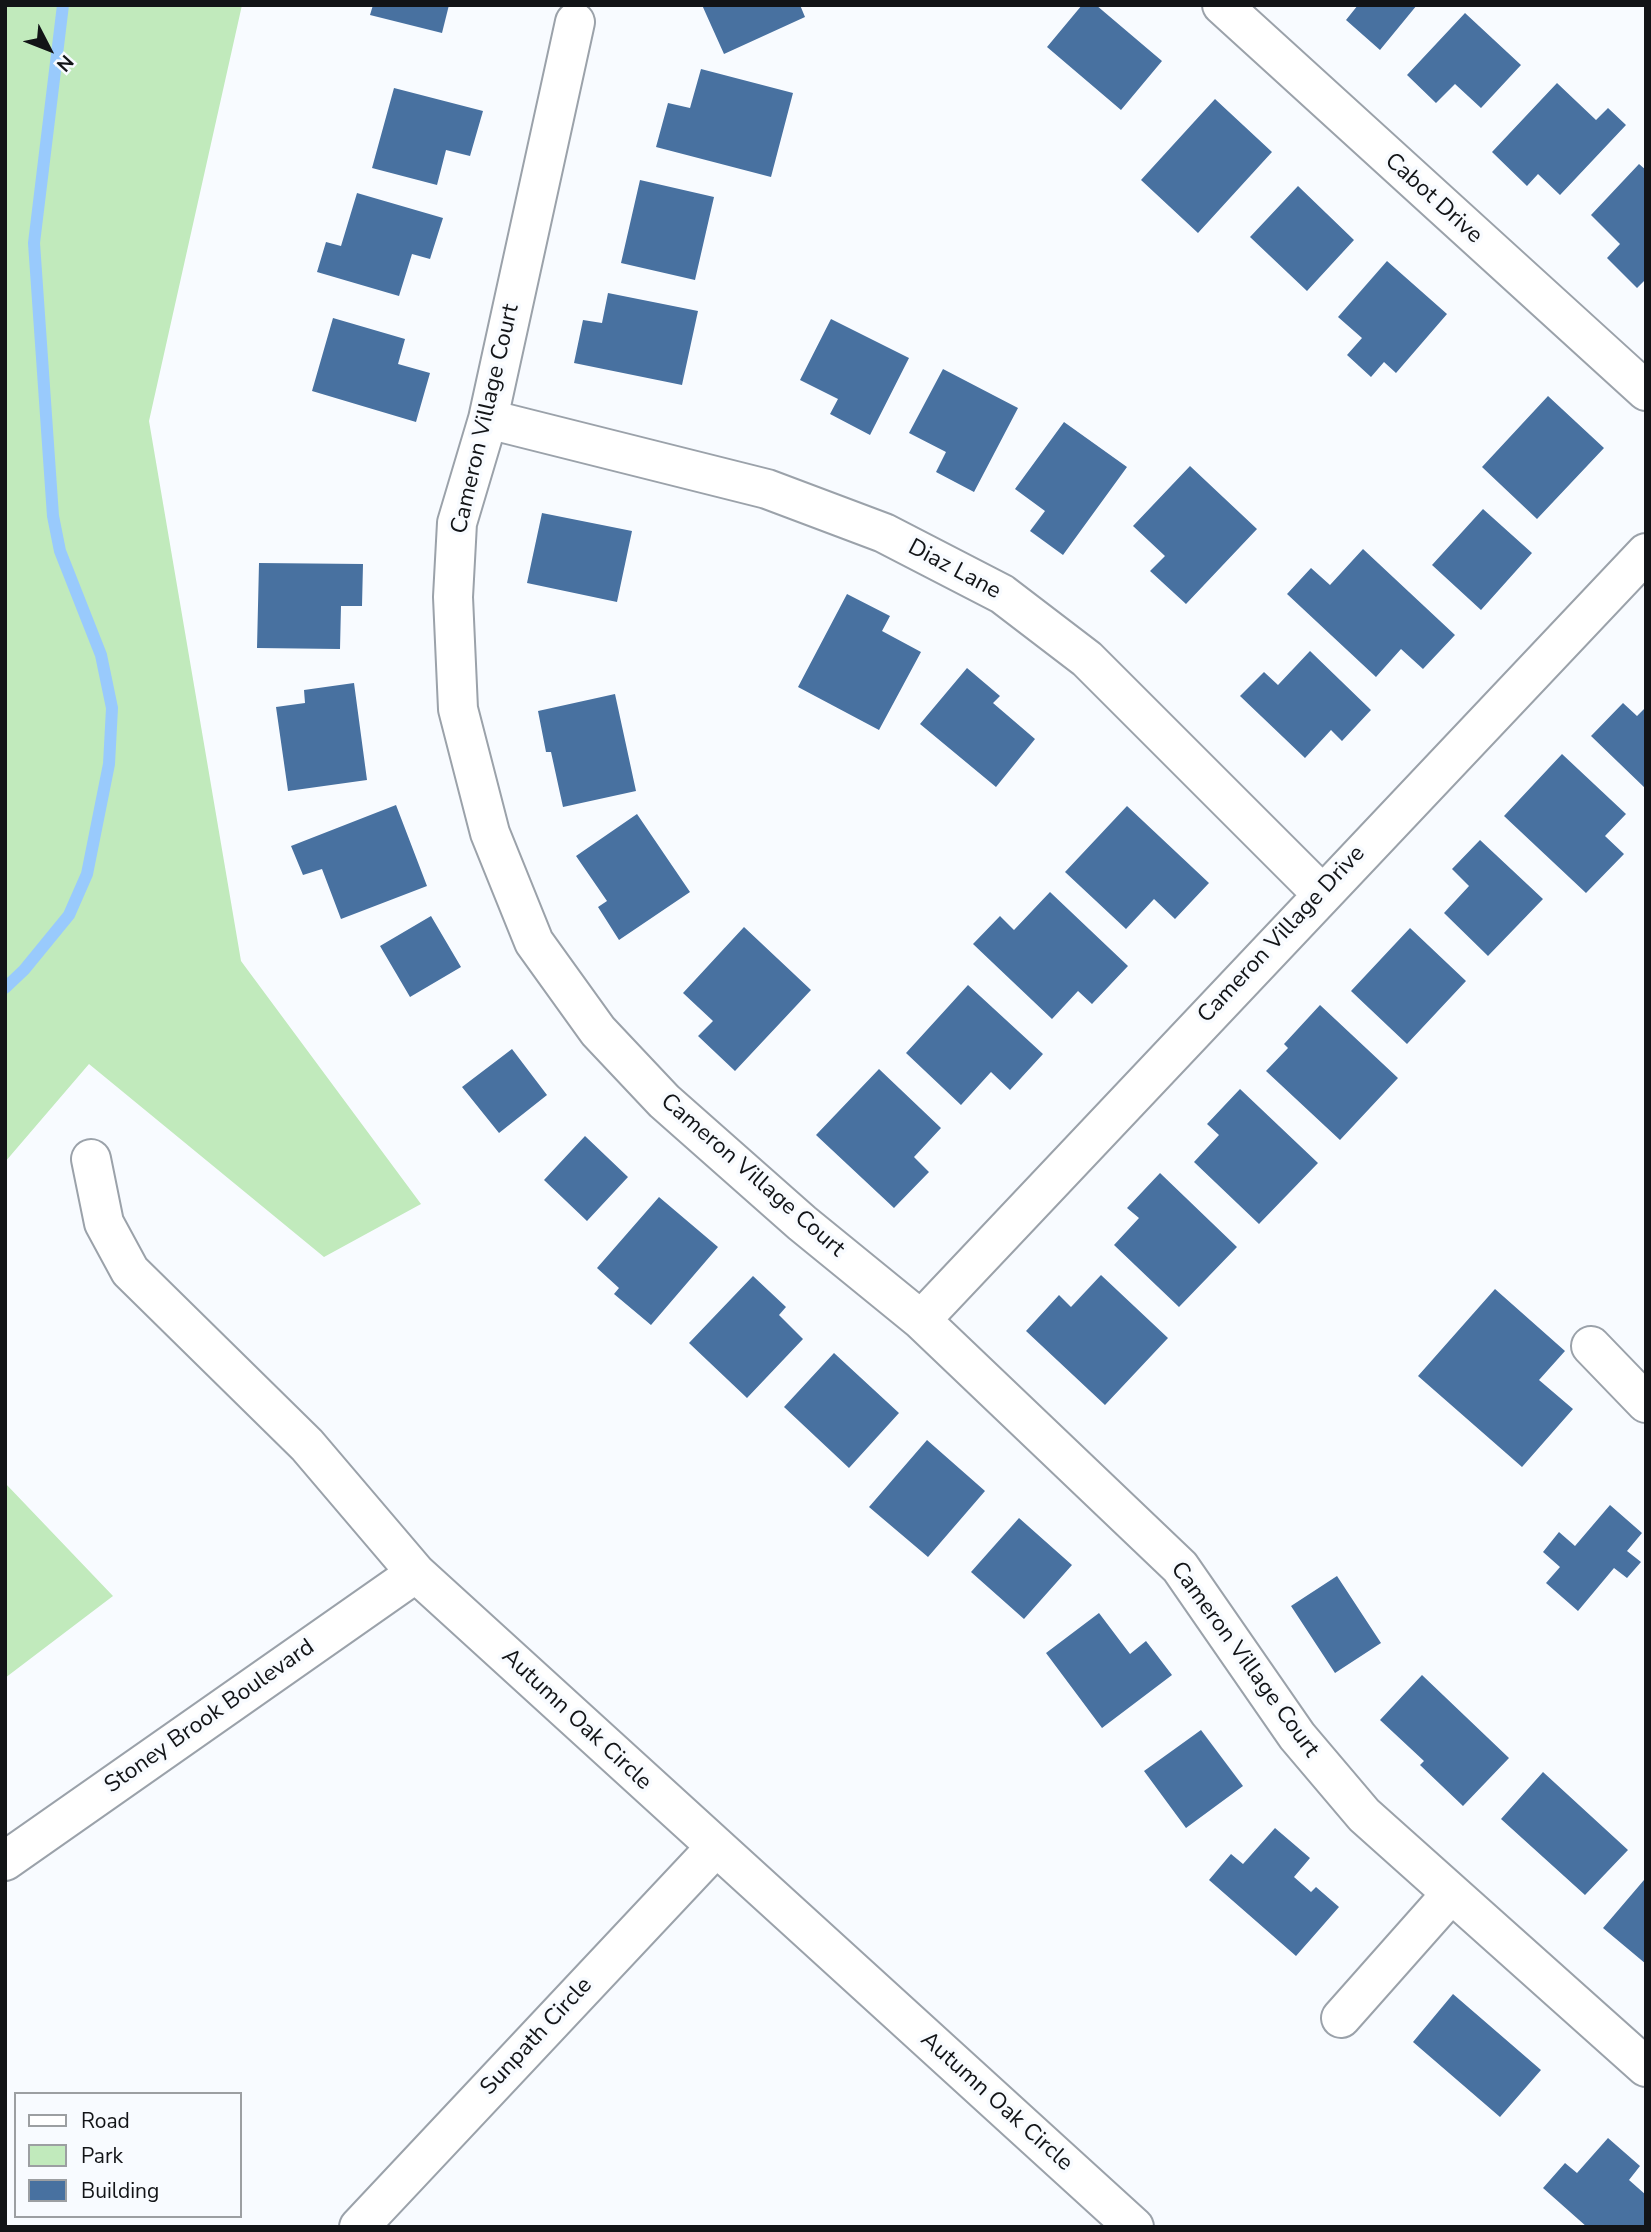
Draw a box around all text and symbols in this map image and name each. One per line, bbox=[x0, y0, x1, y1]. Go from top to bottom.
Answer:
north arrow bbox=[14, 14, 84, 84]
text: N bbox=[50, 49, 79, 77]
street label: Cabot Drive bbox=[1378, 148, 1488, 250]
street label: Cameron Village Court bbox=[446, 301, 526, 537]
street label: Diaz Lane bbox=[903, 534, 1005, 606]
street label: Cameron Village Drive bbox=[1193, 841, 1371, 1029]
street label: Cameron Village Court bbox=[654, 1089, 850, 1263]
street label: Cameron Village Court bbox=[1164, 1557, 1324, 1763]
street label: Stoney Brook Boulevard bbox=[100, 1634, 320, 1800]
street label: Autumn Oak Circle bbox=[495, 1643, 657, 1797]
street label: Sunpath Circle bbox=[475, 1972, 599, 2102]
street label: Autumn Oak Circle bbox=[914, 2027, 1078, 2177]
legend bbox=[14, 2092, 242, 2218]
text: Road bbox=[81, 2107, 130, 2135]
text: Park bbox=[81, 2142, 123, 2170]
text: Building bbox=[81, 2177, 159, 2205]

